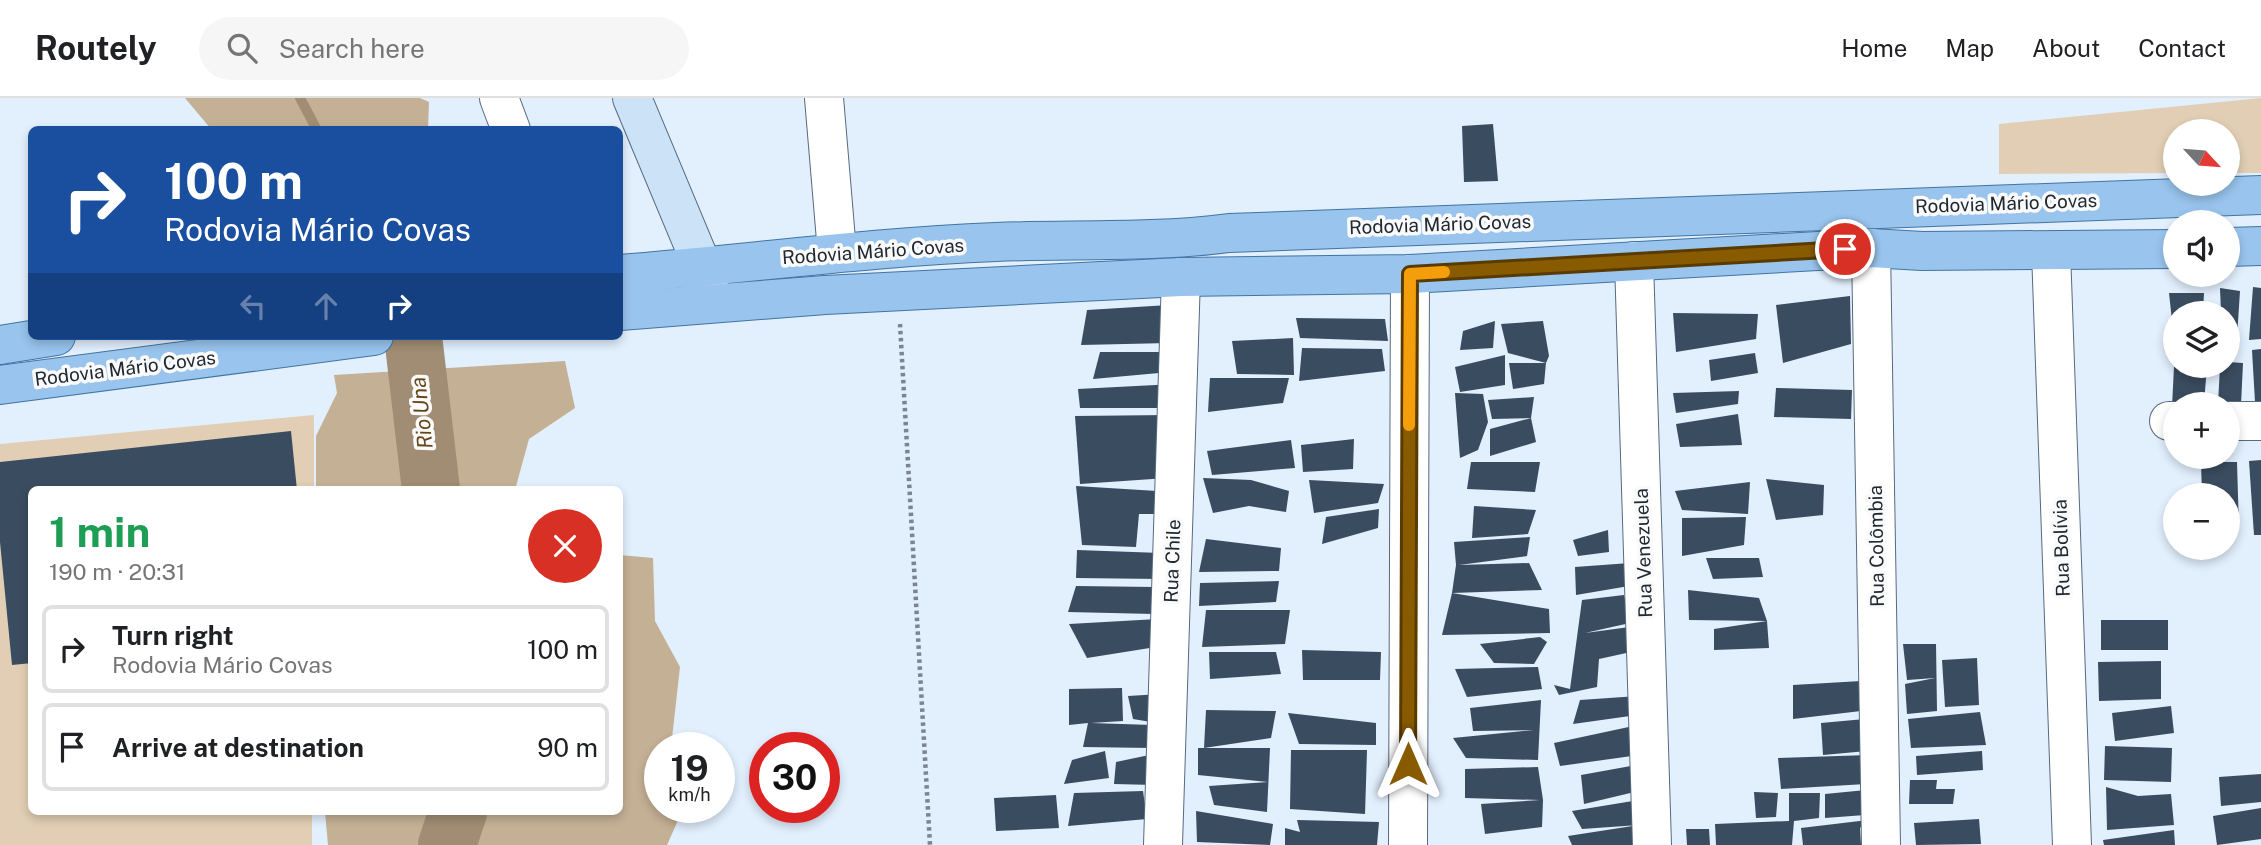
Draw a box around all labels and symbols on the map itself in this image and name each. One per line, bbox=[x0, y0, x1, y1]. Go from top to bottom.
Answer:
north arrow bbox=[2163, 119, 2240, 196]
street label: Rodovia Mário Covas bbox=[1915, 189, 2097, 217]
street label: Rodovia Mário Covas bbox=[1349, 210, 1531, 238]
pin bbox=[1815, 219, 1875, 279]
street label: Rodovia Mário Covas bbox=[781, 234, 965, 268]
street label: Rodovia Mário Covas bbox=[33, 346, 217, 390]
water label: Rio Una bbox=[405, 376, 438, 450]
street label: Rua Colômbia bbox=[1864, 485, 1888, 607]
street label: Rua Venezuela bbox=[1630, 488, 1656, 618]
street label: Rua Bolívia bbox=[2048, 499, 2074, 597]
street label: Rua Chile bbox=[1160, 519, 1184, 603]
position arrow bbox=[1371, 727, 1445, 801]
speed limit sign: 30 bbox=[749, 732, 840, 823]

